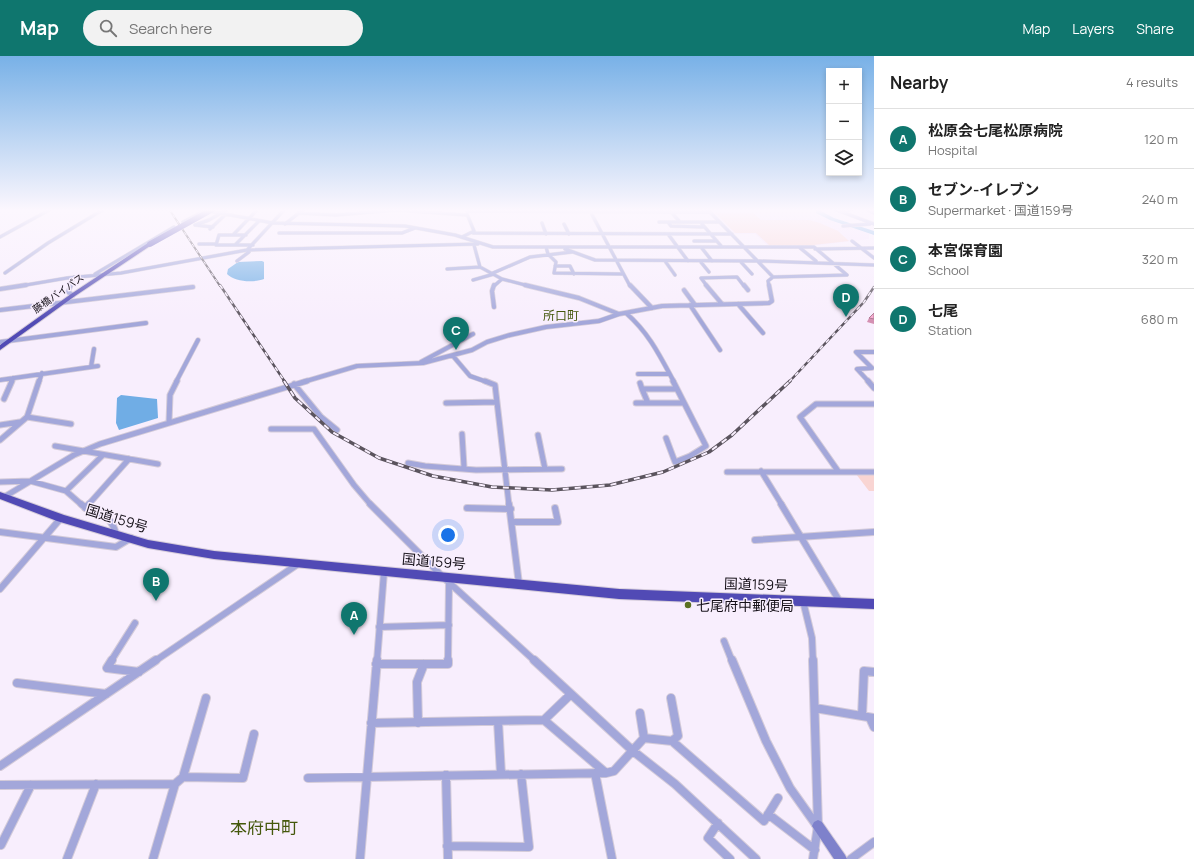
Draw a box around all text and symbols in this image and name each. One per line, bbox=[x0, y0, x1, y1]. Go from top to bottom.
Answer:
search box bbox=[83, 10, 363, 46]
text: Map bbox=[20, 15, 59, 41]
icon: search bbox=[97, 17, 119, 39]
text: Search here bbox=[129, 18, 212, 39]
text: Map bbox=[1022, 19, 1050, 38]
text: Layers bbox=[1072, 19, 1114, 38]
text: Share bbox=[1136, 19, 1174, 38]
map controls bbox=[826, 68, 862, 176]
button: + bbox=[826, 68, 862, 104]
text: Nearby bbox=[890, 71, 948, 94]
text: 4 results bbox=[1126, 73, 1178, 91]
button: − bbox=[826, 104, 862, 140]
text: 松原会七尾松原病院 bbox=[928, 120, 1063, 141]
text: A bbox=[899, 130, 907, 148]
text: 120 m bbox=[1144, 130, 1178, 148]
button: layers bbox=[826, 140, 862, 176]
text: Hospital bbox=[928, 141, 978, 159]
text: セブン-イレブン bbox=[928, 179, 1039, 200]
text: B bbox=[899, 190, 907, 208]
text: 240 m bbox=[1142, 190, 1178, 208]
text: Supermarket · 国道159号 bbox=[928, 201, 1074, 219]
text: 本宮保育園 bbox=[928, 240, 1003, 261]
text: C bbox=[898, 250, 908, 268]
text: 320 m bbox=[1142, 250, 1178, 268]
text: School bbox=[928, 261, 969, 279]
street label: 藤橋バイパス bbox=[29, 270, 87, 316]
pin: D bbox=[833, 284, 859, 317]
text: 七尾 bbox=[928, 300, 958, 321]
district label: 所口町 bbox=[543, 307, 579, 324]
text: D bbox=[898, 310, 908, 328]
text: 680 m bbox=[1141, 310, 1178, 328]
pin: C bbox=[443, 317, 469, 350]
text: Station bbox=[928, 321, 972, 339]
street label: 国道159号 bbox=[84, 500, 150, 536]
your location bbox=[438, 525, 458, 545]
street label: 国道159号 bbox=[401, 549, 467, 573]
pin: B bbox=[143, 568, 169, 601]
street label: 国道159号 bbox=[724, 573, 788, 595]
place label: 七尾府中郵便局 bbox=[696, 596, 794, 615]
marker: 七尾府中郵便局 bbox=[683, 600, 693, 610]
pin: A bbox=[341, 602, 367, 635]
district label: 本府中町 bbox=[230, 816, 298, 839]

